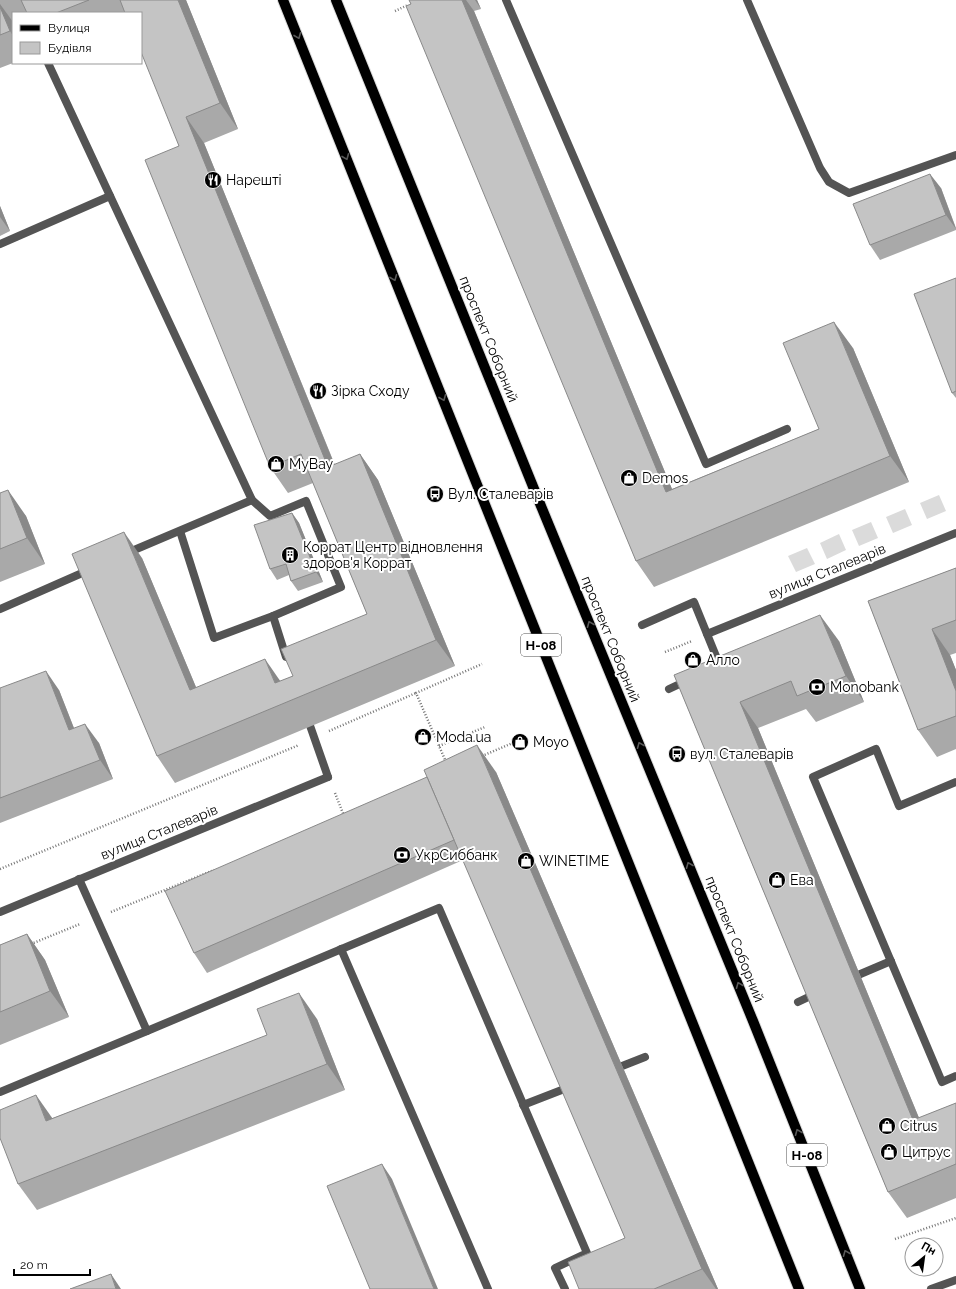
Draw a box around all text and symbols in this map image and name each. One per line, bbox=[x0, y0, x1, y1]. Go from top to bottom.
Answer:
legend bbox=[12, 12, 142, 64]
text: Вулиця bbox=[48, 21, 90, 35]
one-way arrow bbox=[293, 33, 301, 40]
text: Будівля bbox=[48, 41, 91, 55]
one-way arrow bbox=[341, 153, 349, 160]
restaurant icon: Нарешті bbox=[203, 170, 223, 190]
place label: Нарешті bbox=[226, 172, 282, 188]
one-way arrow bbox=[390, 274, 398, 281]
street label: проспект Соборний bbox=[456, 274, 522, 404]
restaurant icon: Зірка Сходу bbox=[308, 381, 328, 401]
place label: Зірка Сходу bbox=[331, 383, 410, 399]
one-way arrow bbox=[438, 395, 446, 402]
shop icon: MyBay bbox=[266, 454, 286, 474]
place label: MyBay bbox=[289, 456, 334, 472]
shop icon: Demos bbox=[619, 468, 639, 488]
place label: Demos bbox=[642, 470, 688, 486]
bus stop icon: Вул. Сталеварів bbox=[425, 484, 445, 504]
place label: Вул. Сталеварів bbox=[448, 486, 553, 502]
place label: Коррат Центр відновлення здоров'я Коррат bbox=[303, 539, 483, 571]
street label: вулиця Сталеварів bbox=[766, 540, 888, 602]
building icon: Коррат Центр відновлення здоров'я Коррат bbox=[280, 545, 300, 565]
street label: проспект Соборний bbox=[578, 574, 644, 704]
one-way arrow bbox=[587, 621, 595, 629]
road number: Н-08 bbox=[521, 634, 561, 656]
shop icon: Алло bbox=[683, 650, 703, 670]
place label: Алло bbox=[706, 652, 740, 668]
bank icon: Monobank bbox=[807, 677, 827, 697]
place label: Monobank bbox=[830, 679, 899, 695]
shop icon: Moda.ua bbox=[413, 727, 433, 747]
place label: Moda.ua bbox=[436, 729, 491, 745]
shop icon: Moyo bbox=[510, 732, 530, 752]
place label: Moyo bbox=[533, 734, 569, 750]
one-way arrow bbox=[636, 741, 644, 748]
bus stop icon: вул. Сталеварів bbox=[667, 744, 687, 764]
place label: вул. Сталеварів bbox=[690, 746, 794, 762]
street label: вулиця Сталеварів bbox=[98, 801, 220, 863]
bank icon: УкрСиббанк bbox=[392, 845, 412, 865]
place label: УкрСиббанк bbox=[415, 847, 498, 863]
shop icon: WINETIME bbox=[516, 851, 536, 871]
place label: WINETIME bbox=[539, 853, 609, 869]
one-way arrow bbox=[686, 861, 694, 869]
shop icon: Ева bbox=[767, 870, 787, 890]
place label: Ева bbox=[790, 872, 814, 888]
street label: проспект Соборний bbox=[702, 874, 768, 1004]
one-way arrow bbox=[735, 982, 743, 989]
shop icon: Citrus bbox=[877, 1116, 897, 1136]
place label: Citrus bbox=[900, 1118, 938, 1134]
one-way arrow bbox=[794, 1128, 802, 1135]
shop icon: Цитрус bbox=[879, 1142, 899, 1162]
road number: Н-08 bbox=[787, 1144, 827, 1166]
place label: Цитрус bbox=[902, 1144, 951, 1160]
north arrow bbox=[904, 1237, 944, 1277]
text: Пн bbox=[919, 1239, 938, 1258]
one-way arrow bbox=[842, 1249, 850, 1256]
scale bar bbox=[14, 1251, 90, 1277]
text: 20 m bbox=[20, 1258, 48, 1272]

